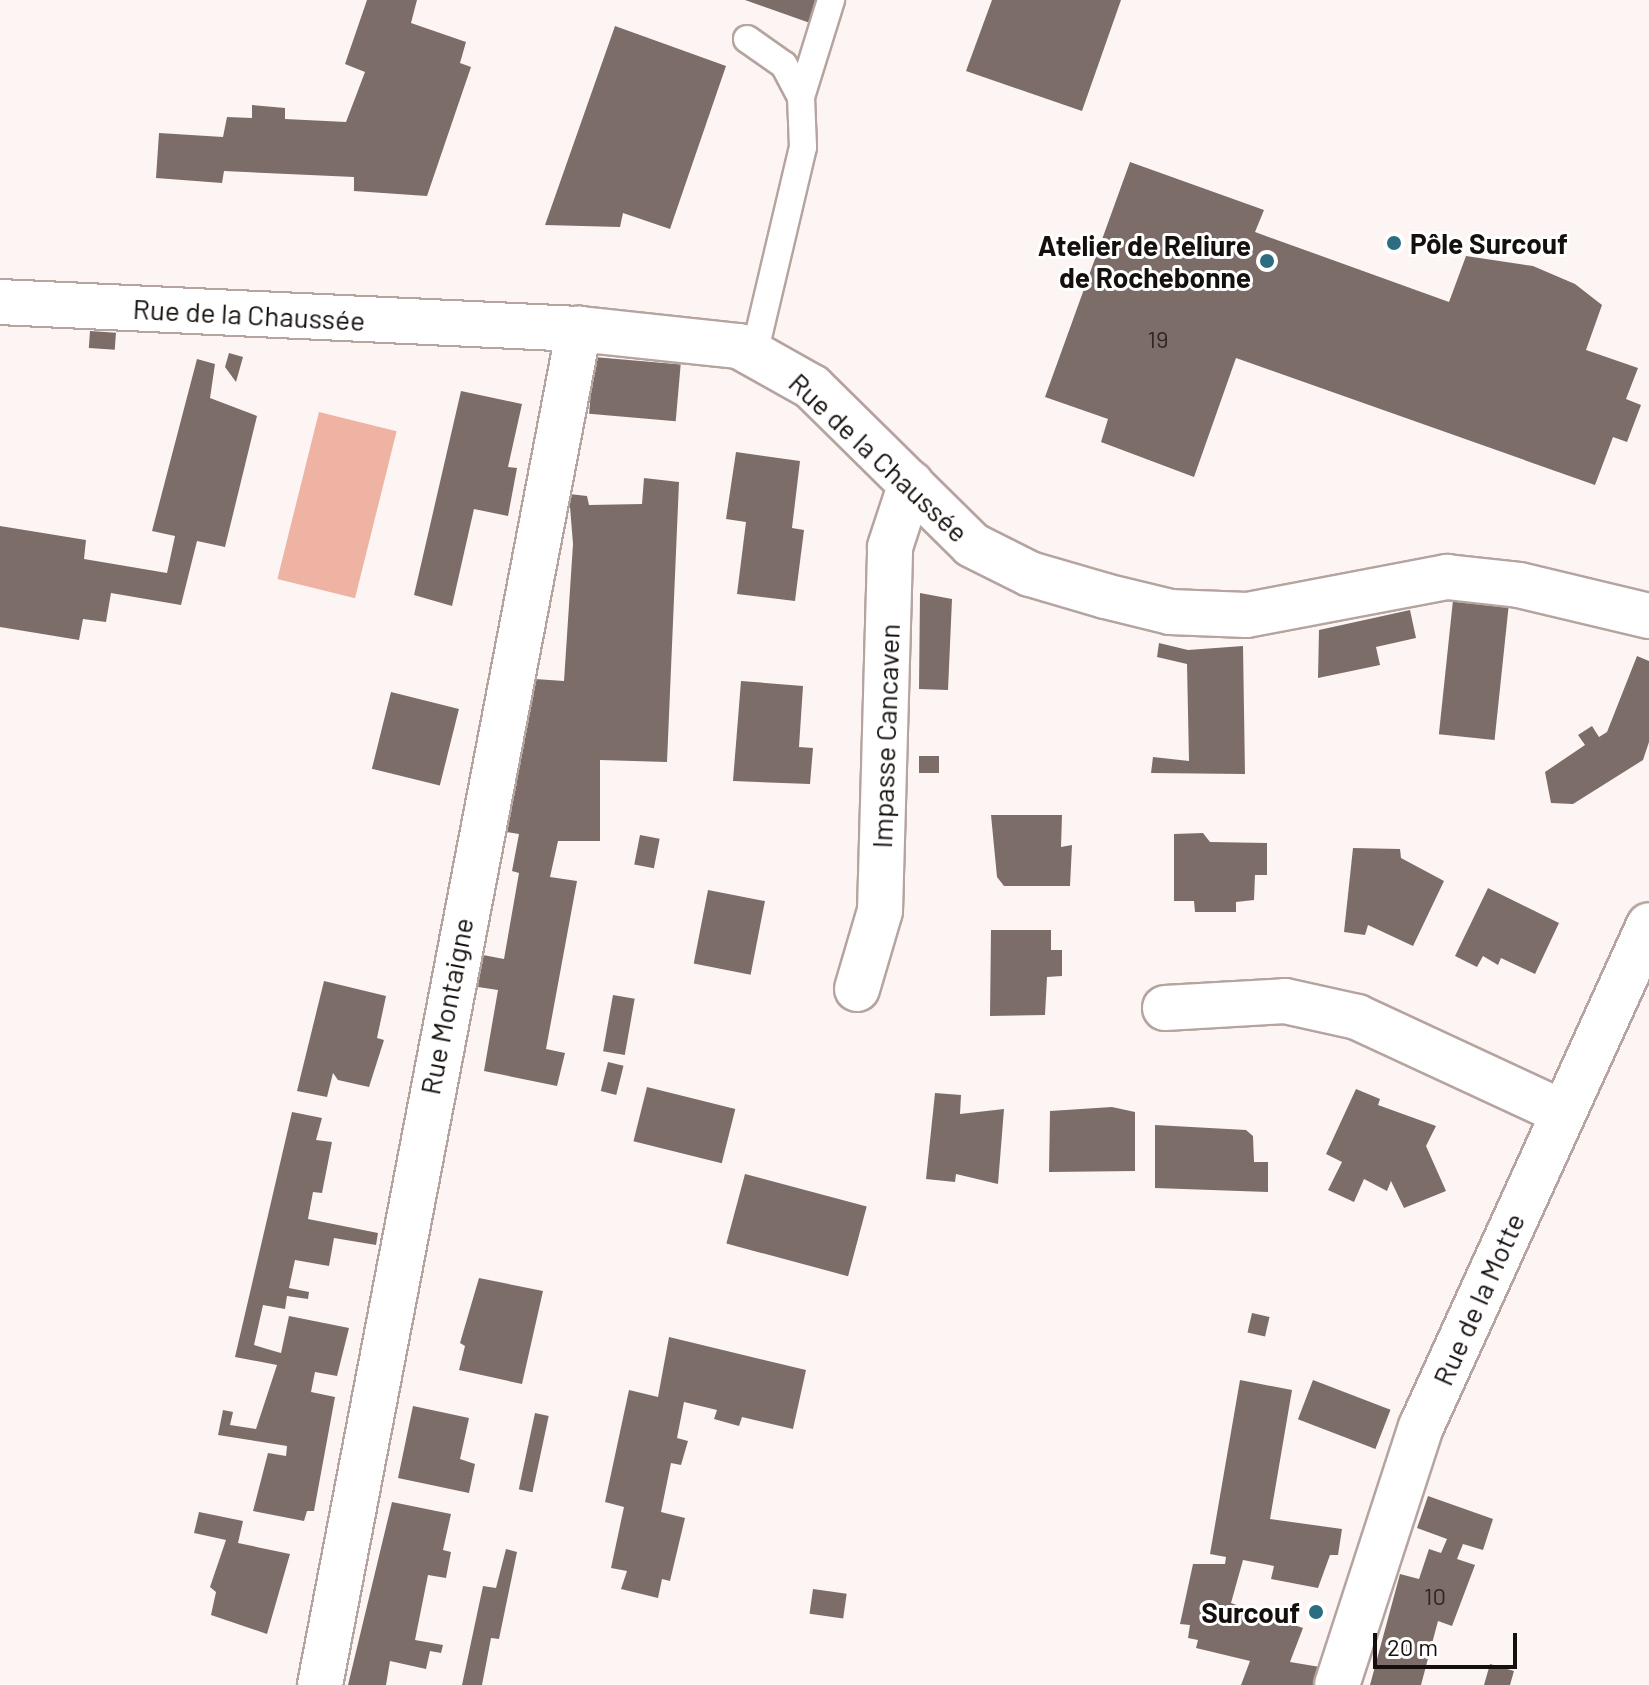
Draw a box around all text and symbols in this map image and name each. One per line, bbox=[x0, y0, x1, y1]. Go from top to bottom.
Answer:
place label: Pôle Surcouf bbox=[1410, 226, 1568, 260]
place label: Atelier de Reliure de Rochebonne bbox=[1038, 228, 1251, 294]
marker: Pôle Surcouf bbox=[1385, 234, 1403, 252]
marker: Atelier de Reliure de Rochebonne bbox=[1258, 252, 1276, 270]
street label: Rue de la Chaussée bbox=[132, 291, 366, 337]
house number: 19 bbox=[1148, 325, 1168, 353]
street label: Rue de la Chaussée bbox=[782, 365, 976, 549]
street label: Impasse Cancaven bbox=[864, 623, 906, 849]
street label: Rue Montaigne bbox=[412, 915, 480, 1097]
street label: Rue de la Motte bbox=[1425, 1208, 1531, 1390]
house number: 10 bbox=[1424, 1582, 1446, 1610]
place label: Surcouf bbox=[1201, 1595, 1300, 1629]
marker: Surcouf bbox=[1307, 1603, 1325, 1621]
scale bar bbox=[1377, 1617, 1521, 1667]
text: 20 m bbox=[1387, 1632, 1438, 1661]

